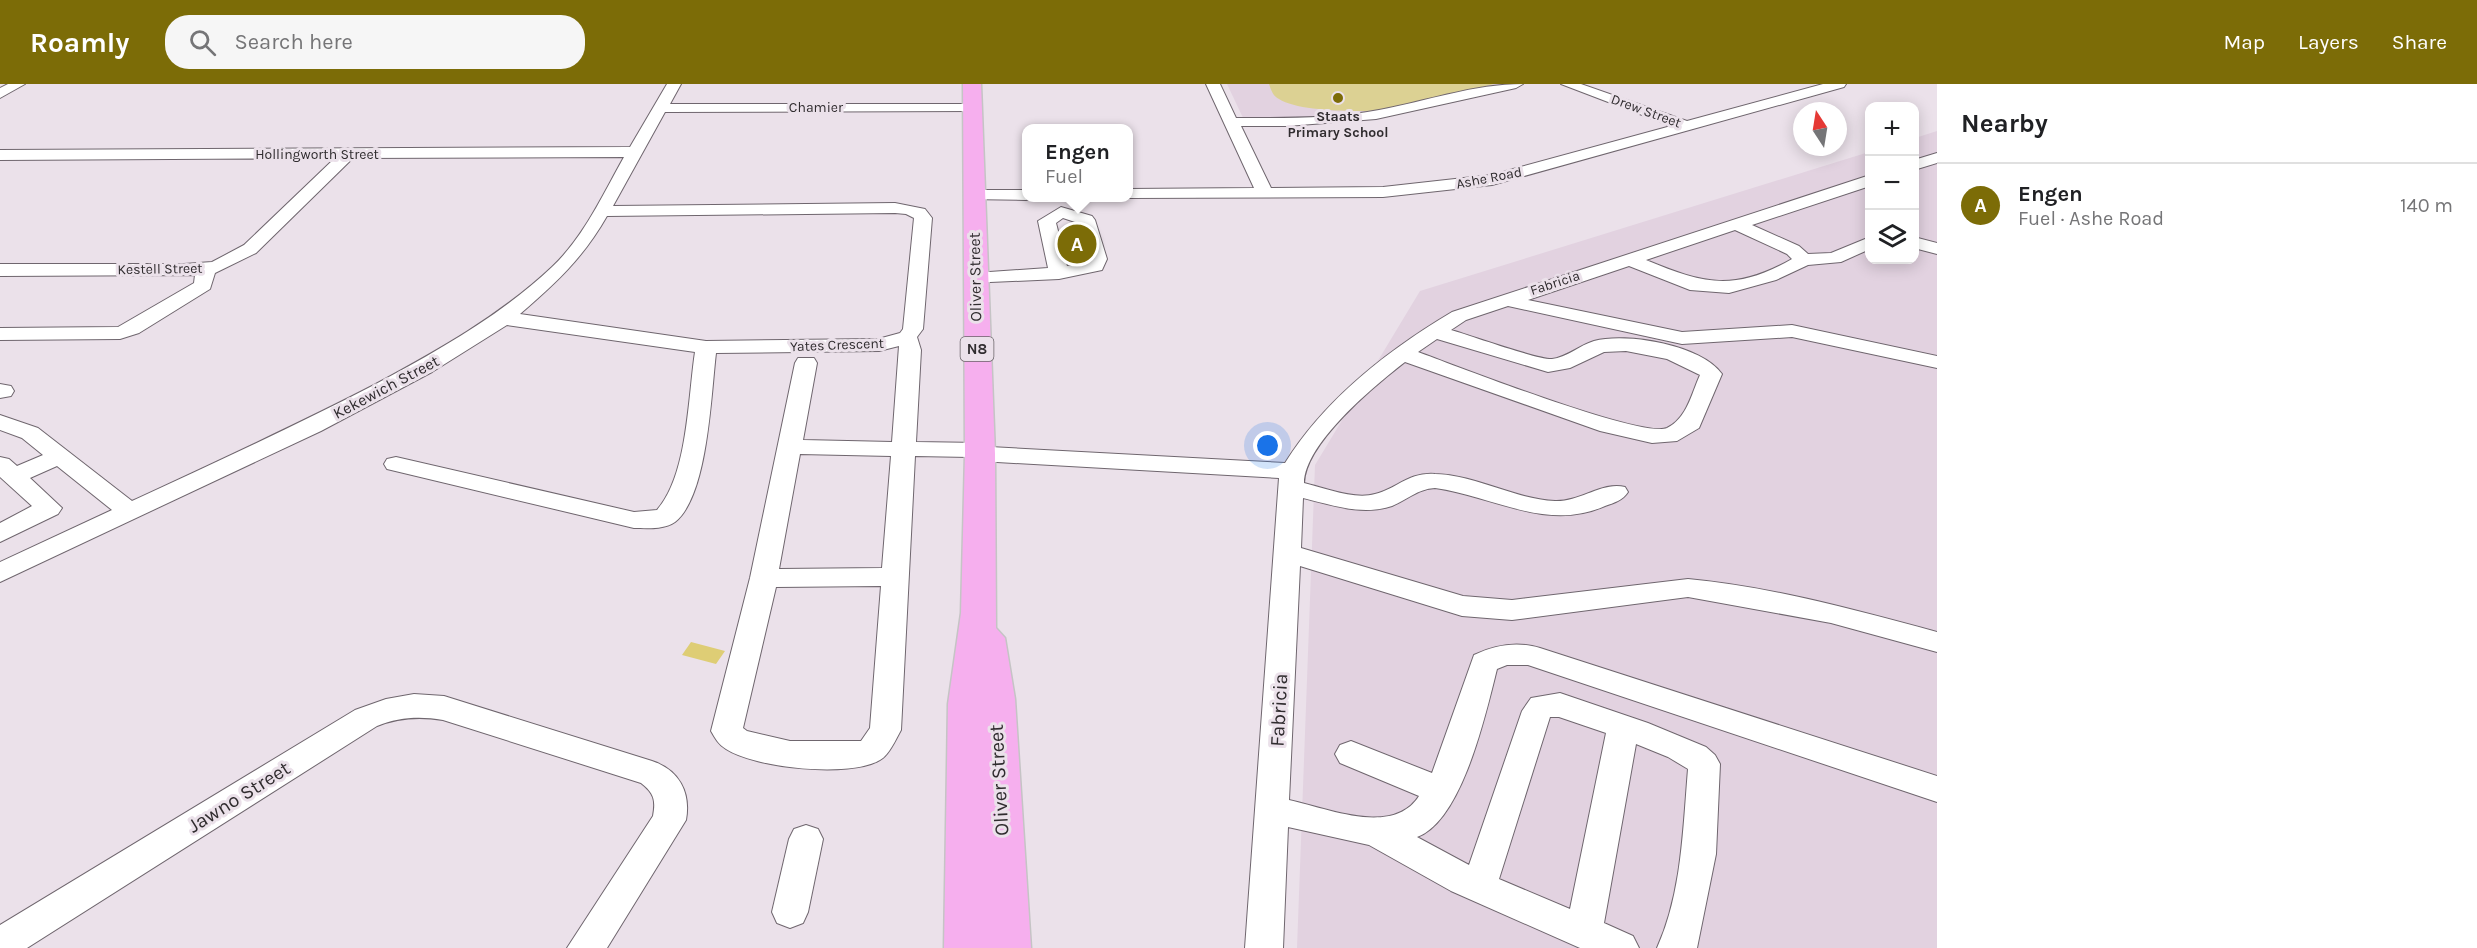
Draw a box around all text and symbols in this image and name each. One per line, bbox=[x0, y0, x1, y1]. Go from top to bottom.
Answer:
search box bbox=[165, 15, 585, 69]
text: Roamly bbox=[30, 26, 129, 59]
icon: search bbox=[186, 26, 219, 59]
text: Search here bbox=[234, 29, 353, 55]
text: Map bbox=[2223, 30, 2265, 54]
text: Layers bbox=[2298, 30, 2359, 54]
text: Share bbox=[2392, 30, 2447, 54]
street label: Drew Street bbox=[1609, 90, 1683, 132]
marker: Staats Primary School bbox=[1331, 91, 1345, 105]
street label: Chamier bbox=[789, 99, 844, 116]
north arrow bbox=[1793, 102, 1847, 156]
map controls bbox=[1865, 102, 1919, 264]
button: + bbox=[1865, 102, 1919, 156]
place label: Staats Primary School bbox=[1288, 108, 1388, 141]
text: Nearby bbox=[1961, 108, 2048, 139]
popup bbox=[1022, 124, 1133, 202]
text: Engen bbox=[1045, 139, 1110, 165]
street label: Hollingworth Street bbox=[255, 146, 379, 163]
button: − bbox=[1865, 156, 1919, 210]
street label: Ashe Road bbox=[1455, 163, 1523, 193]
text: Fuel bbox=[1045, 165, 1083, 188]
text: Engen bbox=[2018, 181, 2083, 207]
text: A bbox=[1974, 194, 1987, 217]
text: 140 m bbox=[2400, 194, 2453, 217]
text: Fuel · Ashe Road bbox=[2018, 207, 2164, 230]
button: layers bbox=[1865, 210, 1919, 264]
pin: A bbox=[1058, 222, 1096, 266]
street label: Oliver Street bbox=[965, 232, 985, 322]
street label: Kestell Street bbox=[117, 260, 203, 278]
street label: Fabricia bbox=[1528, 267, 1582, 299]
street label: Yates Crescent bbox=[790, 335, 884, 355]
road number: N8 bbox=[960, 337, 994, 361]
street label: Kekewich Street bbox=[330, 351, 442, 423]
your location bbox=[1253, 431, 1282, 460]
street label: Fabricia bbox=[1266, 673, 1292, 747]
street label: Oliver Street bbox=[985, 723, 1013, 836]
street label: Jawno Street bbox=[184, 756, 295, 838]

